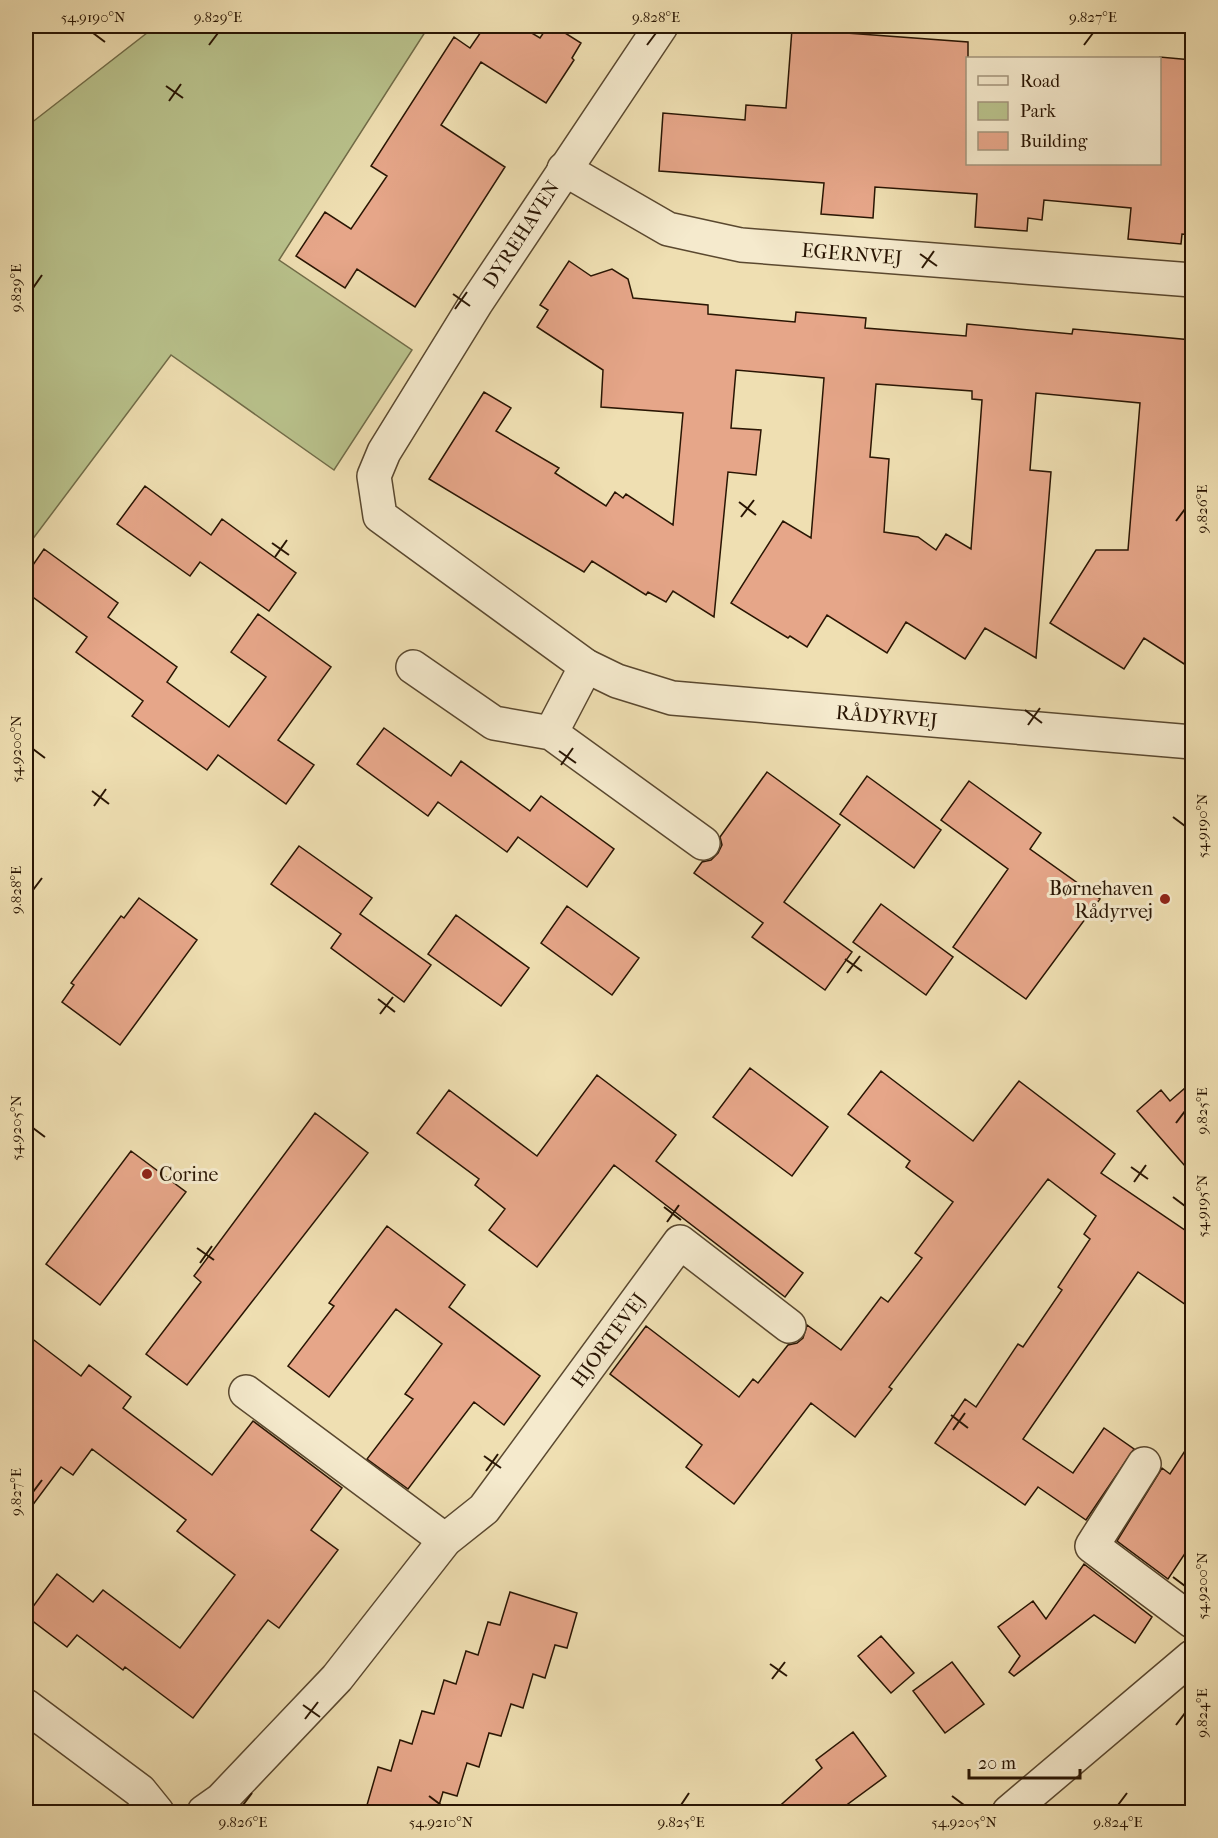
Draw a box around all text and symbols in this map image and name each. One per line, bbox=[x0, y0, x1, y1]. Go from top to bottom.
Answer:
text: 54.9190°N bbox=[61, 8, 126, 26]
text: 9.829°E bbox=[194, 8, 242, 26]
text: 9.828°E bbox=[632, 8, 680, 26]
text: 9.827°E bbox=[1069, 8, 1117, 26]
legend bbox=[966, 57, 1161, 165]
text: Road bbox=[1020, 71, 1060, 92]
text: Park bbox=[1020, 101, 1057, 122]
text: Building bbox=[1020, 131, 1088, 152]
street label: DYREHAVEN bbox=[478, 176, 565, 292]
street label: EGERNVEJ bbox=[801, 239, 903, 269]
text: 9.829°E bbox=[7, 264, 25, 312]
text: 9.826°E bbox=[1193, 485, 1211, 533]
street label: RÅDYRVEJ bbox=[835, 701, 938, 732]
text: 54.9200°N bbox=[7, 715, 25, 783]
text: 54.9190°N bbox=[1193, 793, 1211, 858]
text: 9.828°E bbox=[7, 866, 25, 914]
place label: Børnehaven Rådyrvej bbox=[1049, 877, 1153, 923]
marker: Børnehaven Rådyrvej bbox=[1158, 892, 1172, 906]
text: 9.825°E bbox=[1193, 1087, 1211, 1135]
text: 54.9205°N bbox=[7, 1095, 25, 1161]
place label: Corine bbox=[159, 1163, 218, 1186]
marker: Corine bbox=[140, 1167, 154, 1181]
text: 54.9195°N bbox=[1193, 1174, 1211, 1237]
street label: HJORTEVEJ bbox=[566, 1289, 651, 1392]
text: 9.827°E bbox=[7, 1468, 25, 1516]
text: 54.9200°N bbox=[1193, 1552, 1211, 1620]
text: 9.824°E bbox=[1193, 1688, 1211, 1738]
scale bar bbox=[969, 1742, 1080, 1780]
text: 20 m bbox=[978, 1753, 1016, 1774]
text: 9.826°E bbox=[219, 1813, 267, 1831]
text: 54.9210°N bbox=[409, 1813, 474, 1831]
text: 9.825°E bbox=[657, 1813, 705, 1831]
text: 54.9205°N bbox=[931, 1813, 997, 1831]
text: 9.824°E bbox=[1093, 1813, 1143, 1831]

